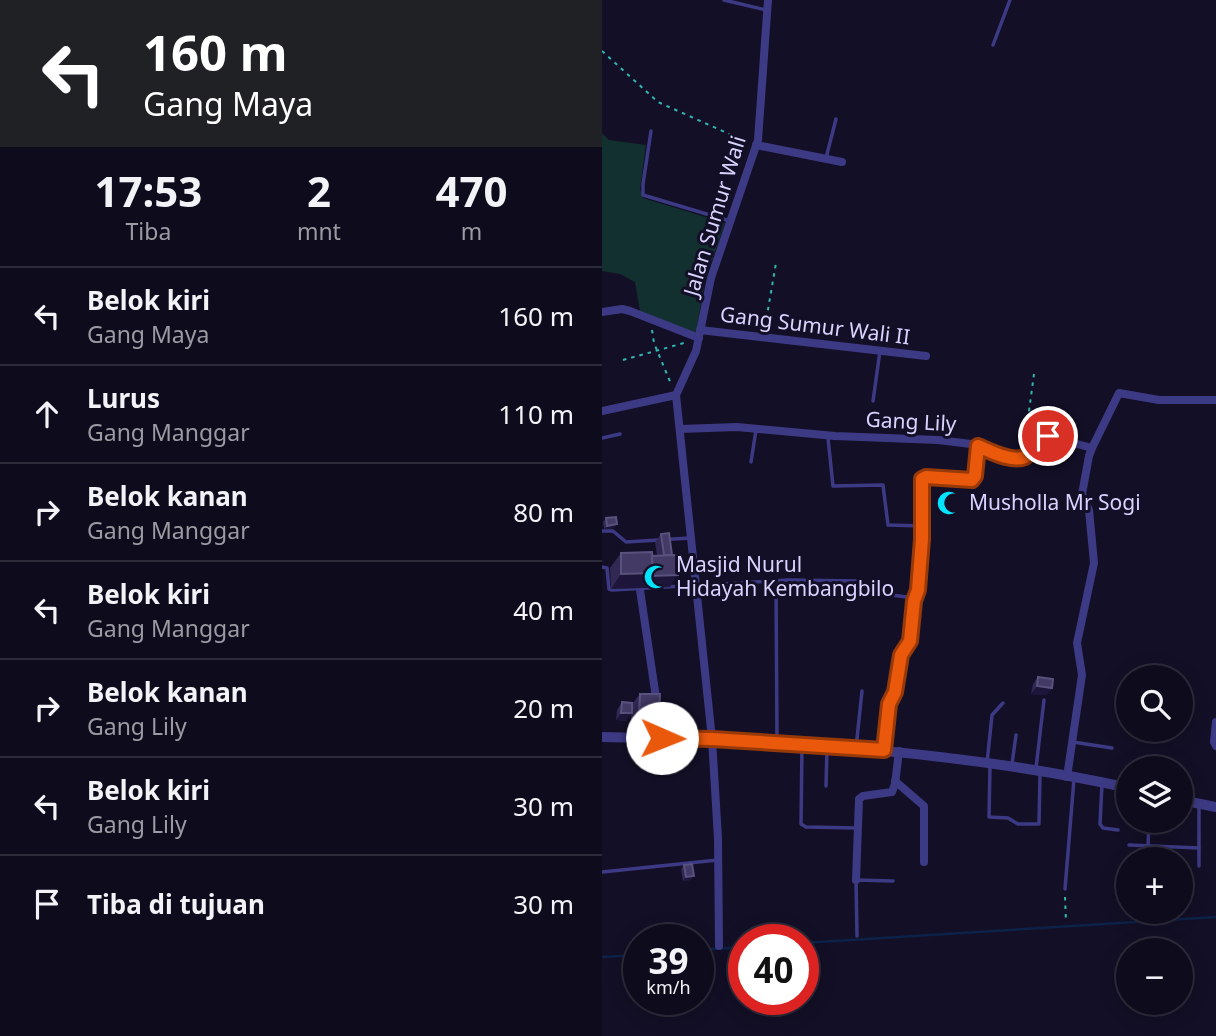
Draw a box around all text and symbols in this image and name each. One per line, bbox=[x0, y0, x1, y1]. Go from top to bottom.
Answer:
text: 160 m bbox=[143, 19, 288, 85]
icon: left bbox=[28, 28, 119, 119]
text: Gang Maya bbox=[143, 82, 313, 125]
street label: Jalan Sumur Wali bbox=[676, 132, 752, 301]
text: 17:53 bbox=[94, 162, 202, 219]
text: 2 bbox=[307, 162, 331, 219]
text: 470 bbox=[435, 162, 507, 219]
text: Tiba bbox=[126, 215, 171, 247]
text: mnt bbox=[297, 215, 341, 247]
text: m bbox=[461, 215, 482, 247]
text: Belok kiri bbox=[87, 282, 210, 318]
icon: left bbox=[28, 297, 66, 335]
text: 160 m bbox=[498, 298, 574, 334]
street label: Gang Sumur Wali II bbox=[719, 299, 912, 351]
text: Gang Maya bbox=[87, 318, 209, 350]
text: Lurus bbox=[87, 380, 160, 416]
icon: ahead bbox=[28, 395, 66, 433]
text: 110 m bbox=[498, 396, 574, 432]
street label: Gang Lily bbox=[865, 405, 957, 437]
pin bbox=[1018, 406, 1078, 466]
text: Gang Manggar bbox=[87, 416, 250, 448]
icon: arrive bbox=[1029, 417, 1067, 455]
text: Belok kanan bbox=[87, 478, 248, 514]
place label: Musholla Mr Sogi bbox=[969, 488, 1141, 516]
mosque icon: Musholla Mr Sogi bbox=[935, 489, 963, 517]
icon: right bbox=[28, 493, 66, 531]
text: 80 m bbox=[513, 494, 574, 530]
text: Gang Manggar bbox=[87, 514, 250, 546]
place label: Masjid Nurul Hidayah Kembangbilo bbox=[676, 550, 894, 602]
mosque icon: Masjid Nurul Hidayah Kembangbilo bbox=[642, 563, 670, 591]
text: Belok kiri bbox=[87, 576, 210, 612]
icon: left bbox=[28, 591, 66, 629]
text: 40 m bbox=[513, 592, 574, 628]
text: Gang Manggar bbox=[87, 612, 250, 644]
map controls bbox=[1116, 665, 1193, 1015]
button: search bbox=[1116, 665, 1193, 742]
text: Belok kanan bbox=[87, 674, 248, 710]
icon: right bbox=[28, 689, 66, 727]
text: 20 m bbox=[513, 690, 574, 726]
position arrow bbox=[625, 701, 699, 775]
text: Gang Lily bbox=[87, 710, 187, 742]
button: layers bbox=[1116, 756, 1193, 833]
text: Belok kiri bbox=[87, 772, 210, 808]
icon: left bbox=[28, 787, 66, 825]
text: 30 m bbox=[513, 788, 574, 824]
text: Gang Lily bbox=[87, 808, 187, 840]
button: + bbox=[1116, 847, 1193, 924]
icon: arrive bbox=[28, 885, 66, 923]
text: Tiba di tujuan bbox=[87, 886, 265, 922]
text: 30 m bbox=[513, 886, 574, 922]
speed limit sign: 40 bbox=[728, 924, 819, 1015]
text: 39 bbox=[648, 937, 689, 984]
button: − bbox=[1116, 938, 1193, 1015]
text: km/h bbox=[646, 975, 691, 999]

